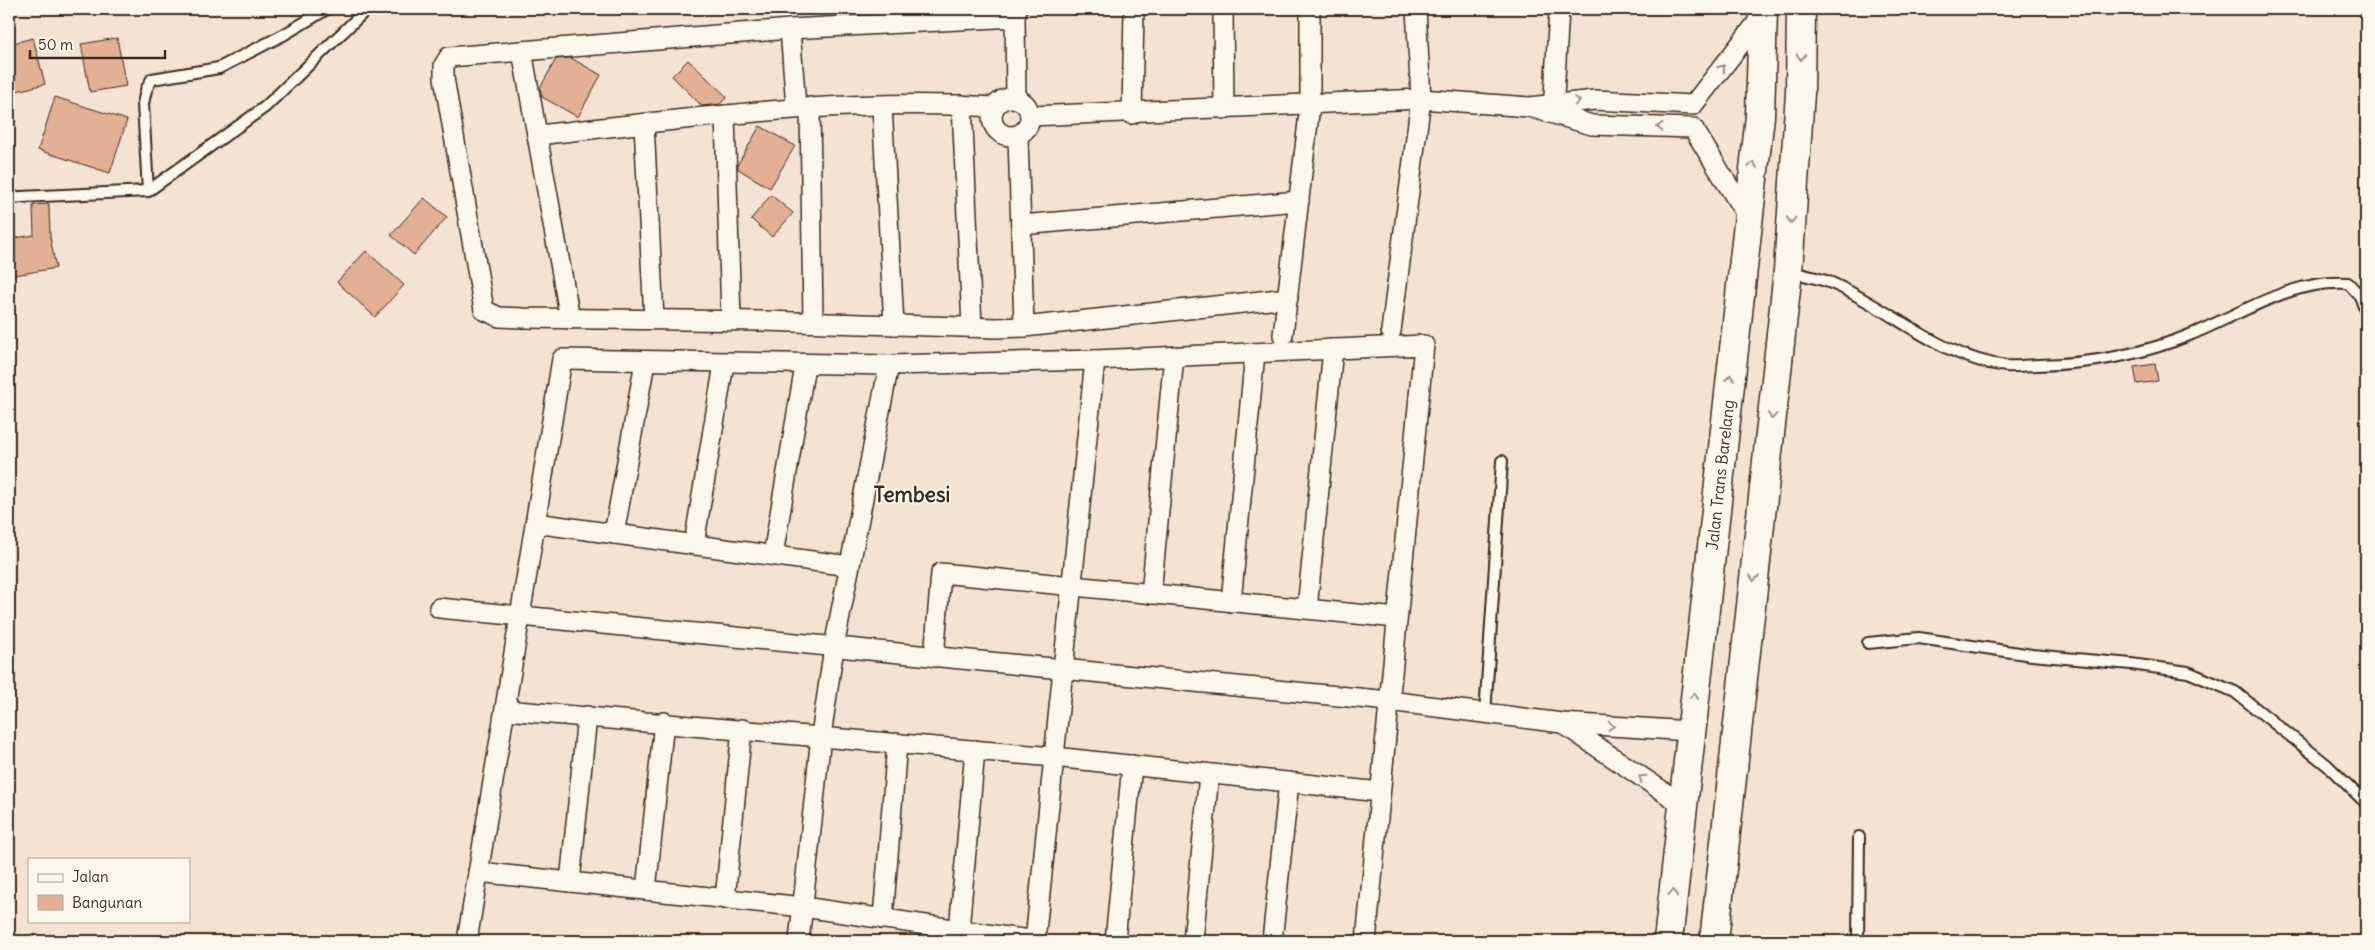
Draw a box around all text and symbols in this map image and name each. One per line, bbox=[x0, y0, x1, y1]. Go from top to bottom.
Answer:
scale bar bbox=[30, 28, 165, 60]
text: 50 m bbox=[38, 35, 73, 54]
one-way arrow bbox=[1795, 54, 1806, 62]
one-way arrow bbox=[1716, 65, 1724, 74]
one-way arrow bbox=[1574, 96, 1582, 107]
one-way arrow bbox=[1655, 122, 1663, 132]
one-way arrow bbox=[1747, 160, 1758, 168]
one-way arrow bbox=[1786, 216, 1797, 224]
one-way arrow bbox=[1724, 374, 1735, 382]
street label: Jalan Trans Barelang bbox=[1702, 399, 1738, 551]
one-way arrow bbox=[1767, 413, 1778, 421]
district label: Tembesi bbox=[874, 481, 950, 508]
one-way arrow bbox=[1749, 574, 1760, 582]
one-way arrow bbox=[1688, 692, 1699, 700]
one-way arrow bbox=[1607, 720, 1615, 731]
one-way arrow bbox=[1639, 775, 1648, 784]
legend bbox=[28, 858, 190, 922]
text: Jalan bbox=[72, 867, 109, 886]
one-way arrow bbox=[1667, 888, 1678, 896]
text: Bangunan bbox=[72, 893, 142, 912]

